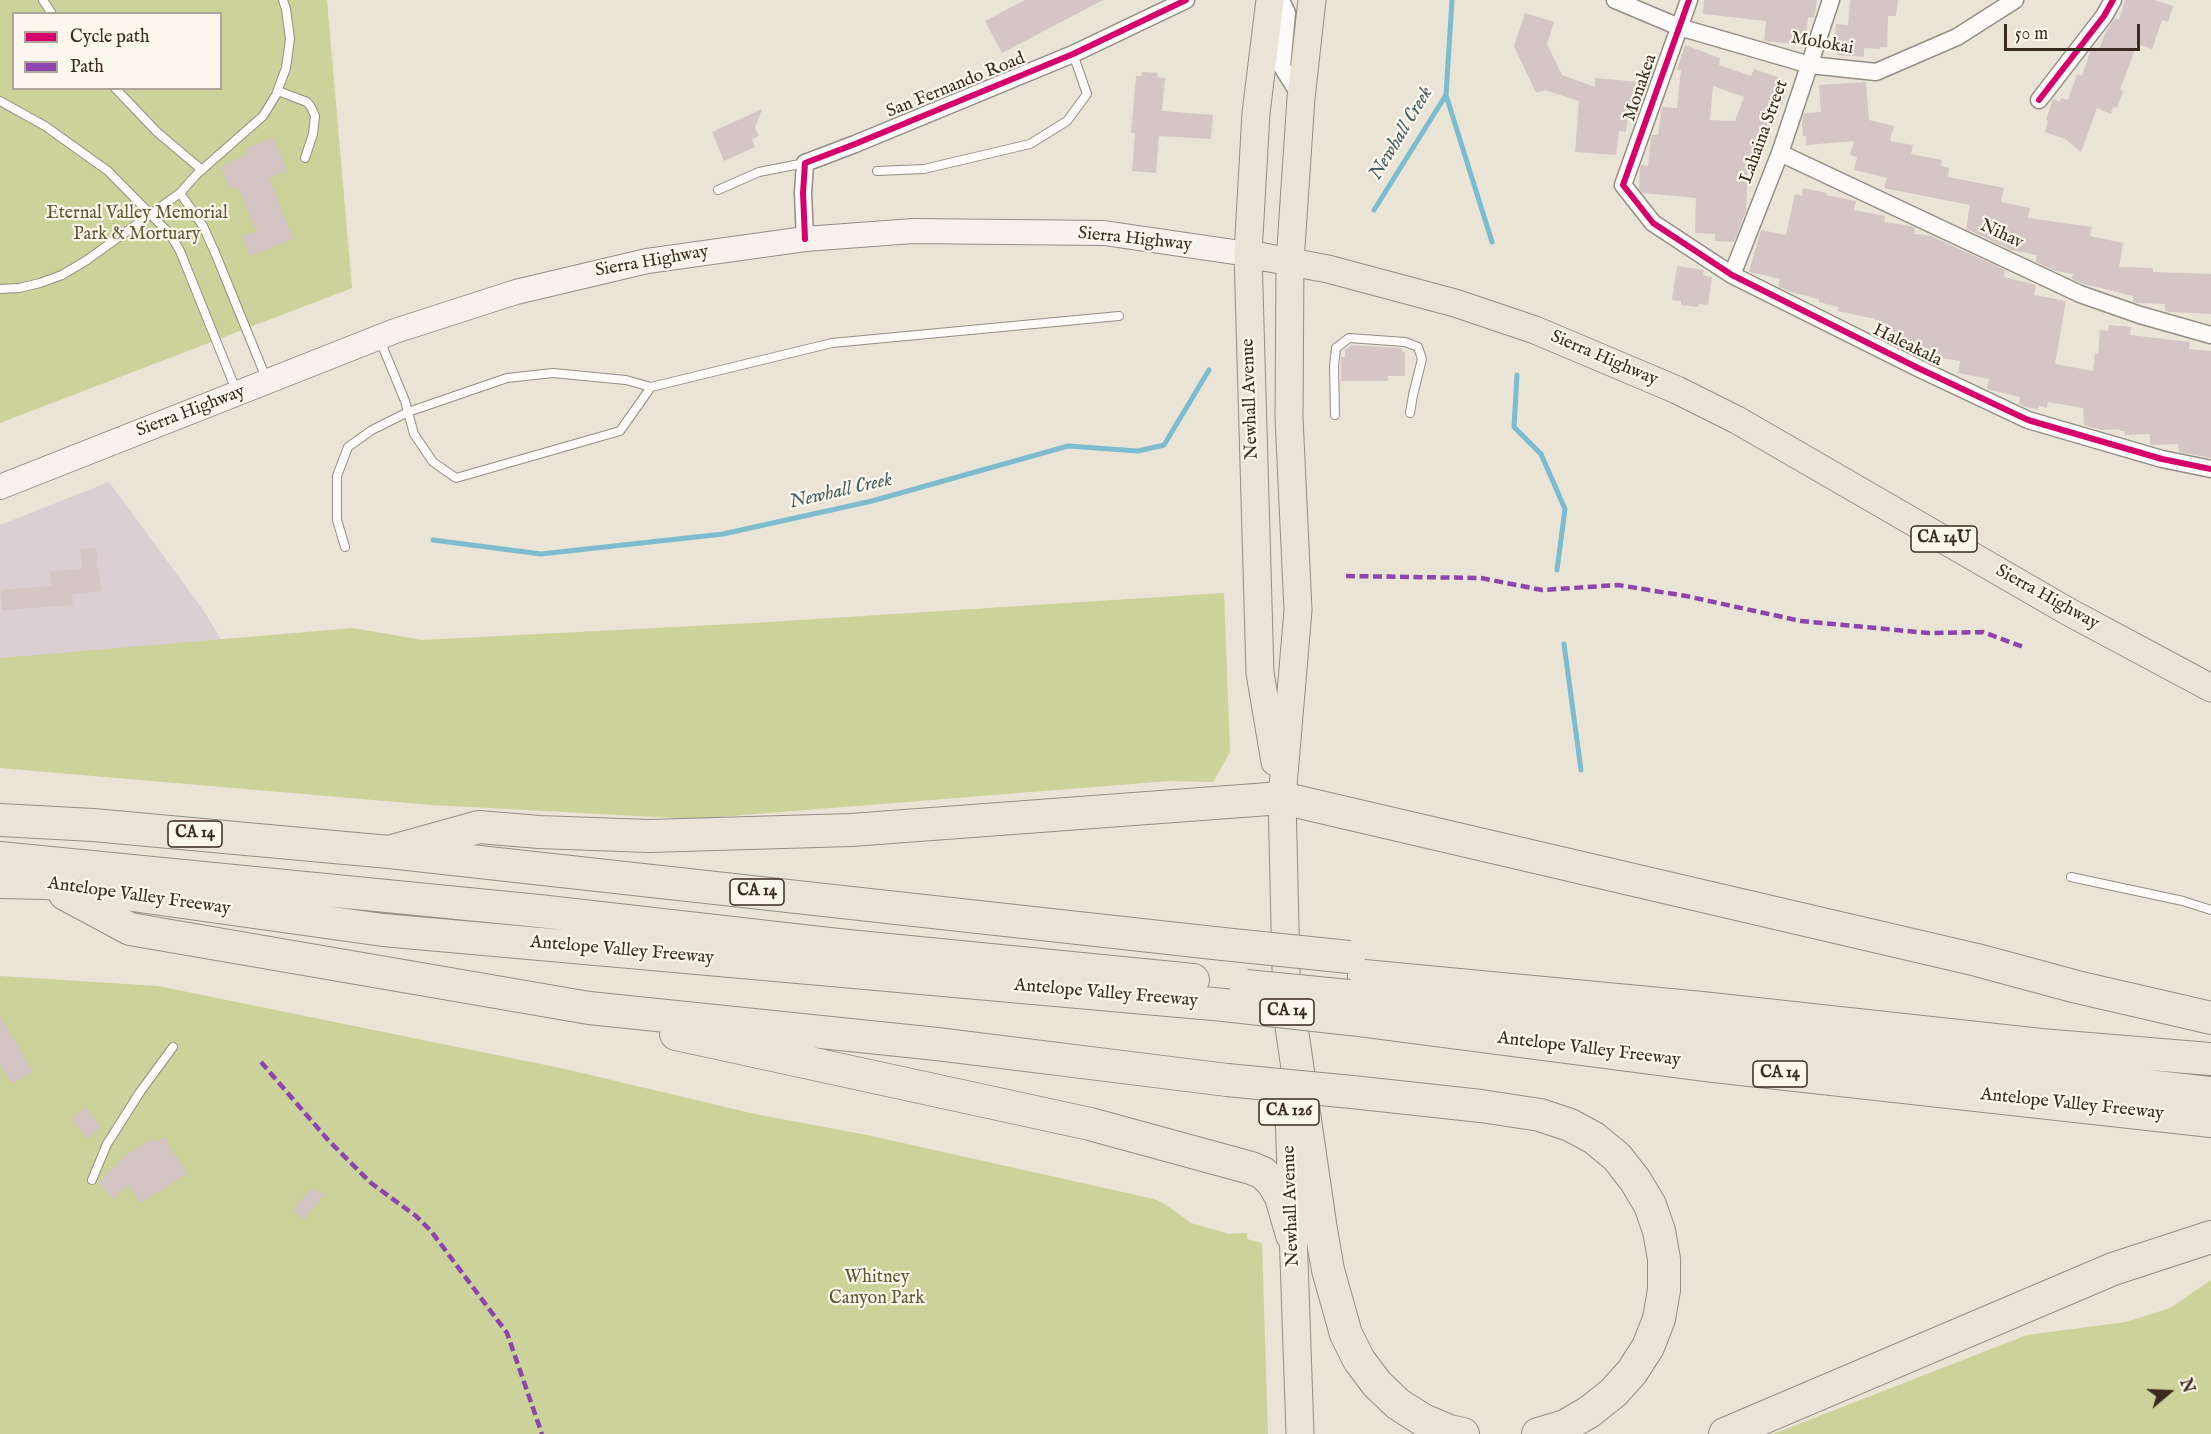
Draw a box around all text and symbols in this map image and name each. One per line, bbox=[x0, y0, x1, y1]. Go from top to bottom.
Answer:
legend bbox=[12, 12, 222, 90]
scale bar bbox=[2007, 12, 2144, 50]
text: 50 m bbox=[2015, 23, 2048, 46]
text: Cycle path bbox=[70, 26, 150, 49]
street label: Molokai bbox=[1789, 28, 1855, 60]
street label: San Fernando Road bbox=[884, 48, 1028, 124]
street label: Monakea bbox=[1620, 52, 1662, 124]
text: Path bbox=[70, 56, 104, 79]
street label: Lahaina Street bbox=[1736, 77, 1794, 187]
water label: Newhall Creek bbox=[1365, 83, 1439, 185]
park label: Eternal Valley Memorial Park & Mortuary bbox=[46, 203, 228, 246]
street label: Nihav bbox=[1976, 216, 2026, 254]
street label: Sierra Highway bbox=[1077, 223, 1193, 257]
street label: Sierra Highway bbox=[594, 241, 710, 283]
street label: Haleakala bbox=[1869, 320, 1945, 372]
street label: Sierra Highway bbox=[1547, 327, 1661, 391]
street label: Newhall Avenue bbox=[1238, 338, 1264, 460]
street label: Sierra Highway bbox=[134, 381, 248, 443]
water label: Newhall Creek bbox=[787, 469, 895, 515]
road number: CA 14U bbox=[1911, 526, 1977, 552]
street label: Sierra Highway bbox=[1992, 561, 2102, 635]
road number: CA 14 bbox=[168, 821, 222, 847]
street label: Antelope Valley Freeway bbox=[46, 873, 232, 921]
road number: CA 14 bbox=[730, 879, 784, 905]
street label: Antelope Valley Freeway bbox=[529, 932, 715, 970]
street label: Antelope Valley Freeway bbox=[1013, 975, 1199, 1013]
road number: CA 14 bbox=[1260, 999, 1314, 1025]
street label: Antelope Valley Freeway bbox=[1496, 1028, 1682, 1072]
road number: CA 14 bbox=[1753, 1061, 1807, 1087]
street label: Antelope Valley Freeway bbox=[1979, 1085, 2165, 1125]
road number: CA 126 bbox=[1259, 1099, 1319, 1125]
street label: Newhall Avenue bbox=[1279, 1145, 1305, 1267]
park label: Whitney Canyon Park bbox=[829, 1267, 925, 1310]
north arrow bbox=[2139, 1362, 2199, 1422]
text: N bbox=[2174, 1376, 2198, 1396]

